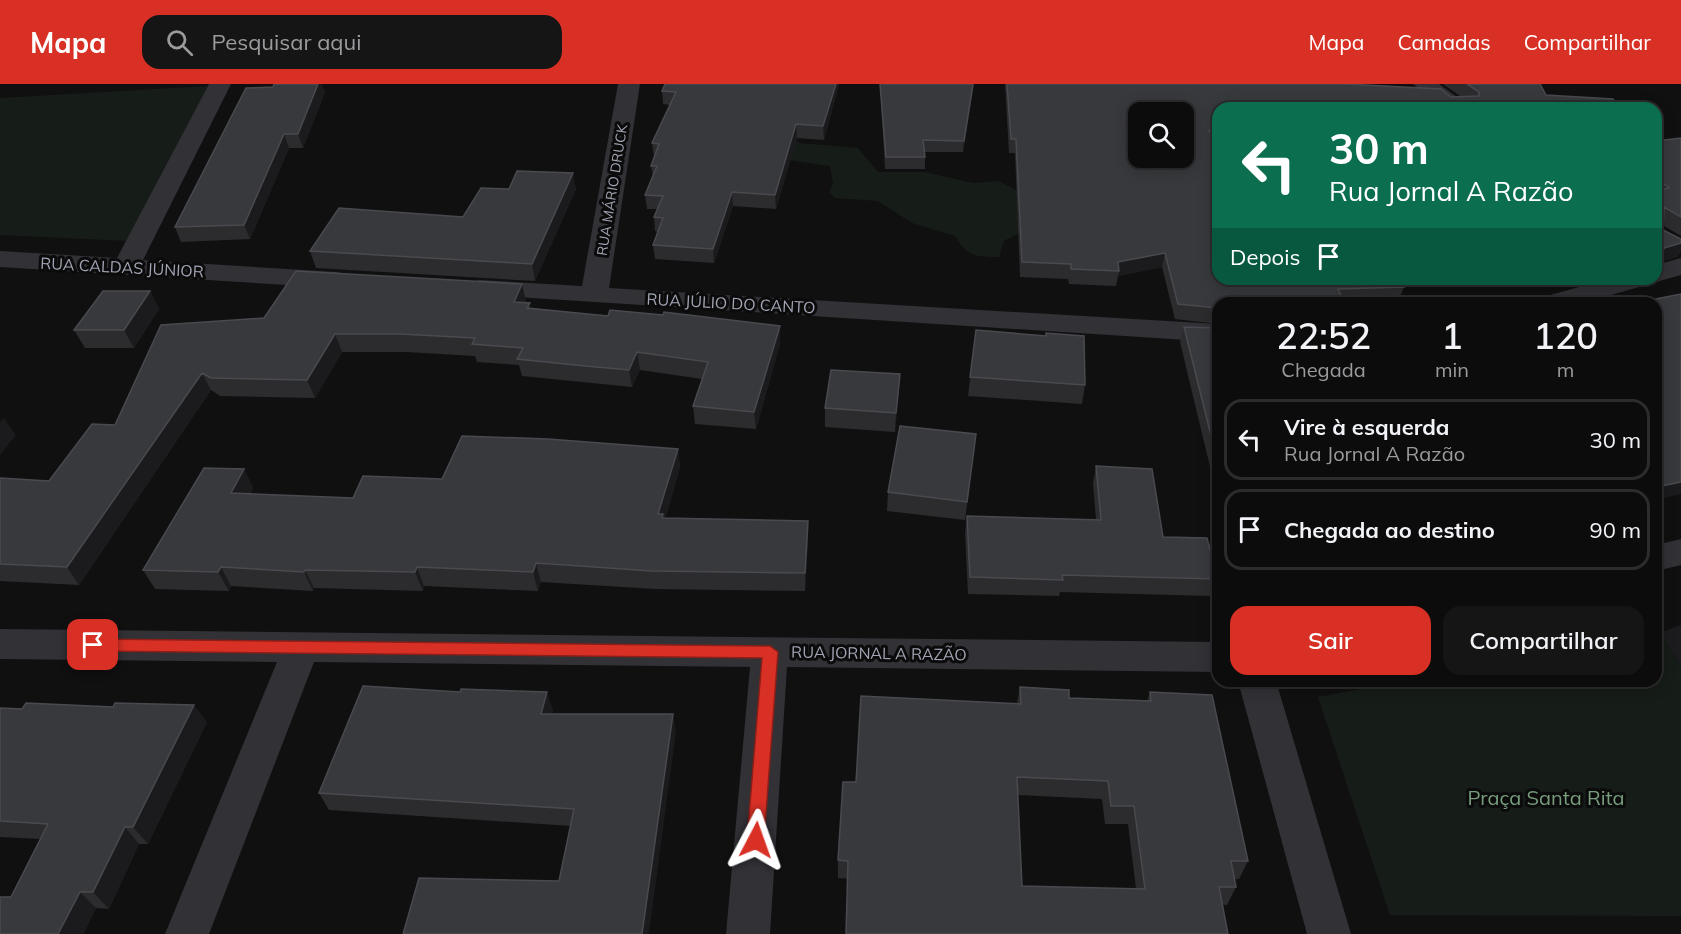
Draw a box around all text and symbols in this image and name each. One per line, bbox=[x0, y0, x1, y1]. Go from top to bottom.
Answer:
search box bbox=[142, 15, 562, 69]
text: Mapa bbox=[30, 25, 106, 60]
icon: search bbox=[163, 26, 196, 59]
text: Pesquisar aqui bbox=[211, 28, 361, 56]
text: Mapa bbox=[1309, 29, 1364, 55]
text: Camadas bbox=[1397, 29, 1491, 55]
text: Compartilhar bbox=[1524, 29, 1651, 55]
map controls bbox=[1128, 102, 1194, 168]
button: search bbox=[1128, 102, 1194, 168]
street label: RUA MÁRIO DRUCK bbox=[593, 122, 631, 257]
text: 30 m bbox=[1329, 122, 1429, 175]
icon: left bbox=[1230, 126, 1308, 204]
text: Rua Jornal A Razão bbox=[1329, 174, 1573, 208]
icon: arrive bbox=[1312, 240, 1345, 273]
text: Depois bbox=[1230, 243, 1300, 271]
street label: RUA CALDAS JÚNIOR bbox=[40, 253, 204, 281]
street label: RUA JÚLIO DO CANTO bbox=[646, 289, 816, 317]
text: 22:52 bbox=[1276, 313, 1371, 358]
text: 1 bbox=[1441, 313, 1463, 358]
text: 120 bbox=[1533, 313, 1598, 358]
text: Chegada bbox=[1281, 357, 1366, 382]
text: min bbox=[1435, 357, 1469, 382]
text: m bbox=[1557, 357, 1574, 382]
text: Vire à esquerda bbox=[1284, 413, 1449, 441]
icon: left bbox=[1233, 423, 1266, 456]
text: 30 m bbox=[1590, 426, 1641, 454]
text: Rua Jornal A Razão bbox=[1284, 441, 1465, 466]
icon: arrive bbox=[1233, 513, 1266, 546]
text: Chegada ao destino bbox=[1284, 516, 1495, 544]
text: 90 m bbox=[1590, 516, 1641, 544]
button: Sair bbox=[1230, 606, 1431, 675]
button: Compartilhar bbox=[1443, 606, 1644, 675]
pin bbox=[67, 619, 118, 670]
icon: arrive bbox=[76, 628, 109, 661]
street label: RUA JORNAL A RAZÃO bbox=[791, 641, 967, 665]
park label: Praça Santa Rita bbox=[1467, 785, 1625, 810]
position arrow bbox=[724, 808, 788, 872]

